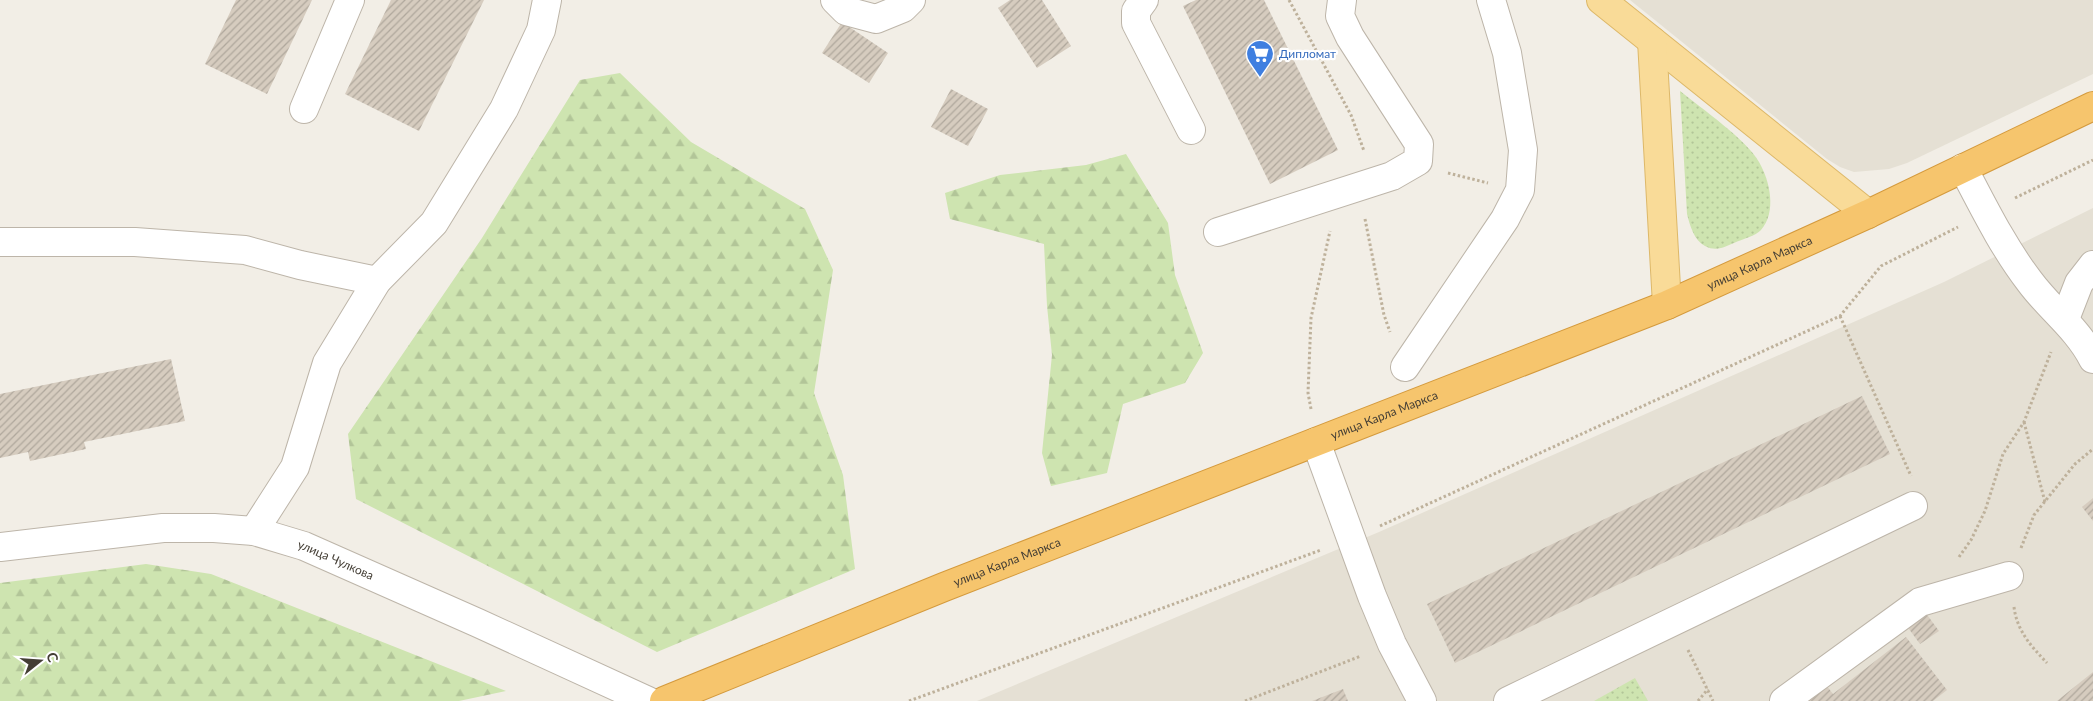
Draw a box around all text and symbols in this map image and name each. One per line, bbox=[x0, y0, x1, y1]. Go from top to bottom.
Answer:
supermarket icon: Дипломат bbox=[1245, 39, 1275, 78]
place label: Дипломат bbox=[1279, 46, 1336, 61]
street label: улица Карла Маркса bbox=[1704, 232, 1814, 293]
street label: улица Карла Маркса bbox=[1328, 387, 1440, 442]
street label: улица Карла Маркса bbox=[951, 534, 1063, 590]
street label: улица Чулкова bbox=[296, 537, 376, 583]
north arrow bbox=[15, 636, 65, 686]
text: С bbox=[43, 650, 63, 665]

